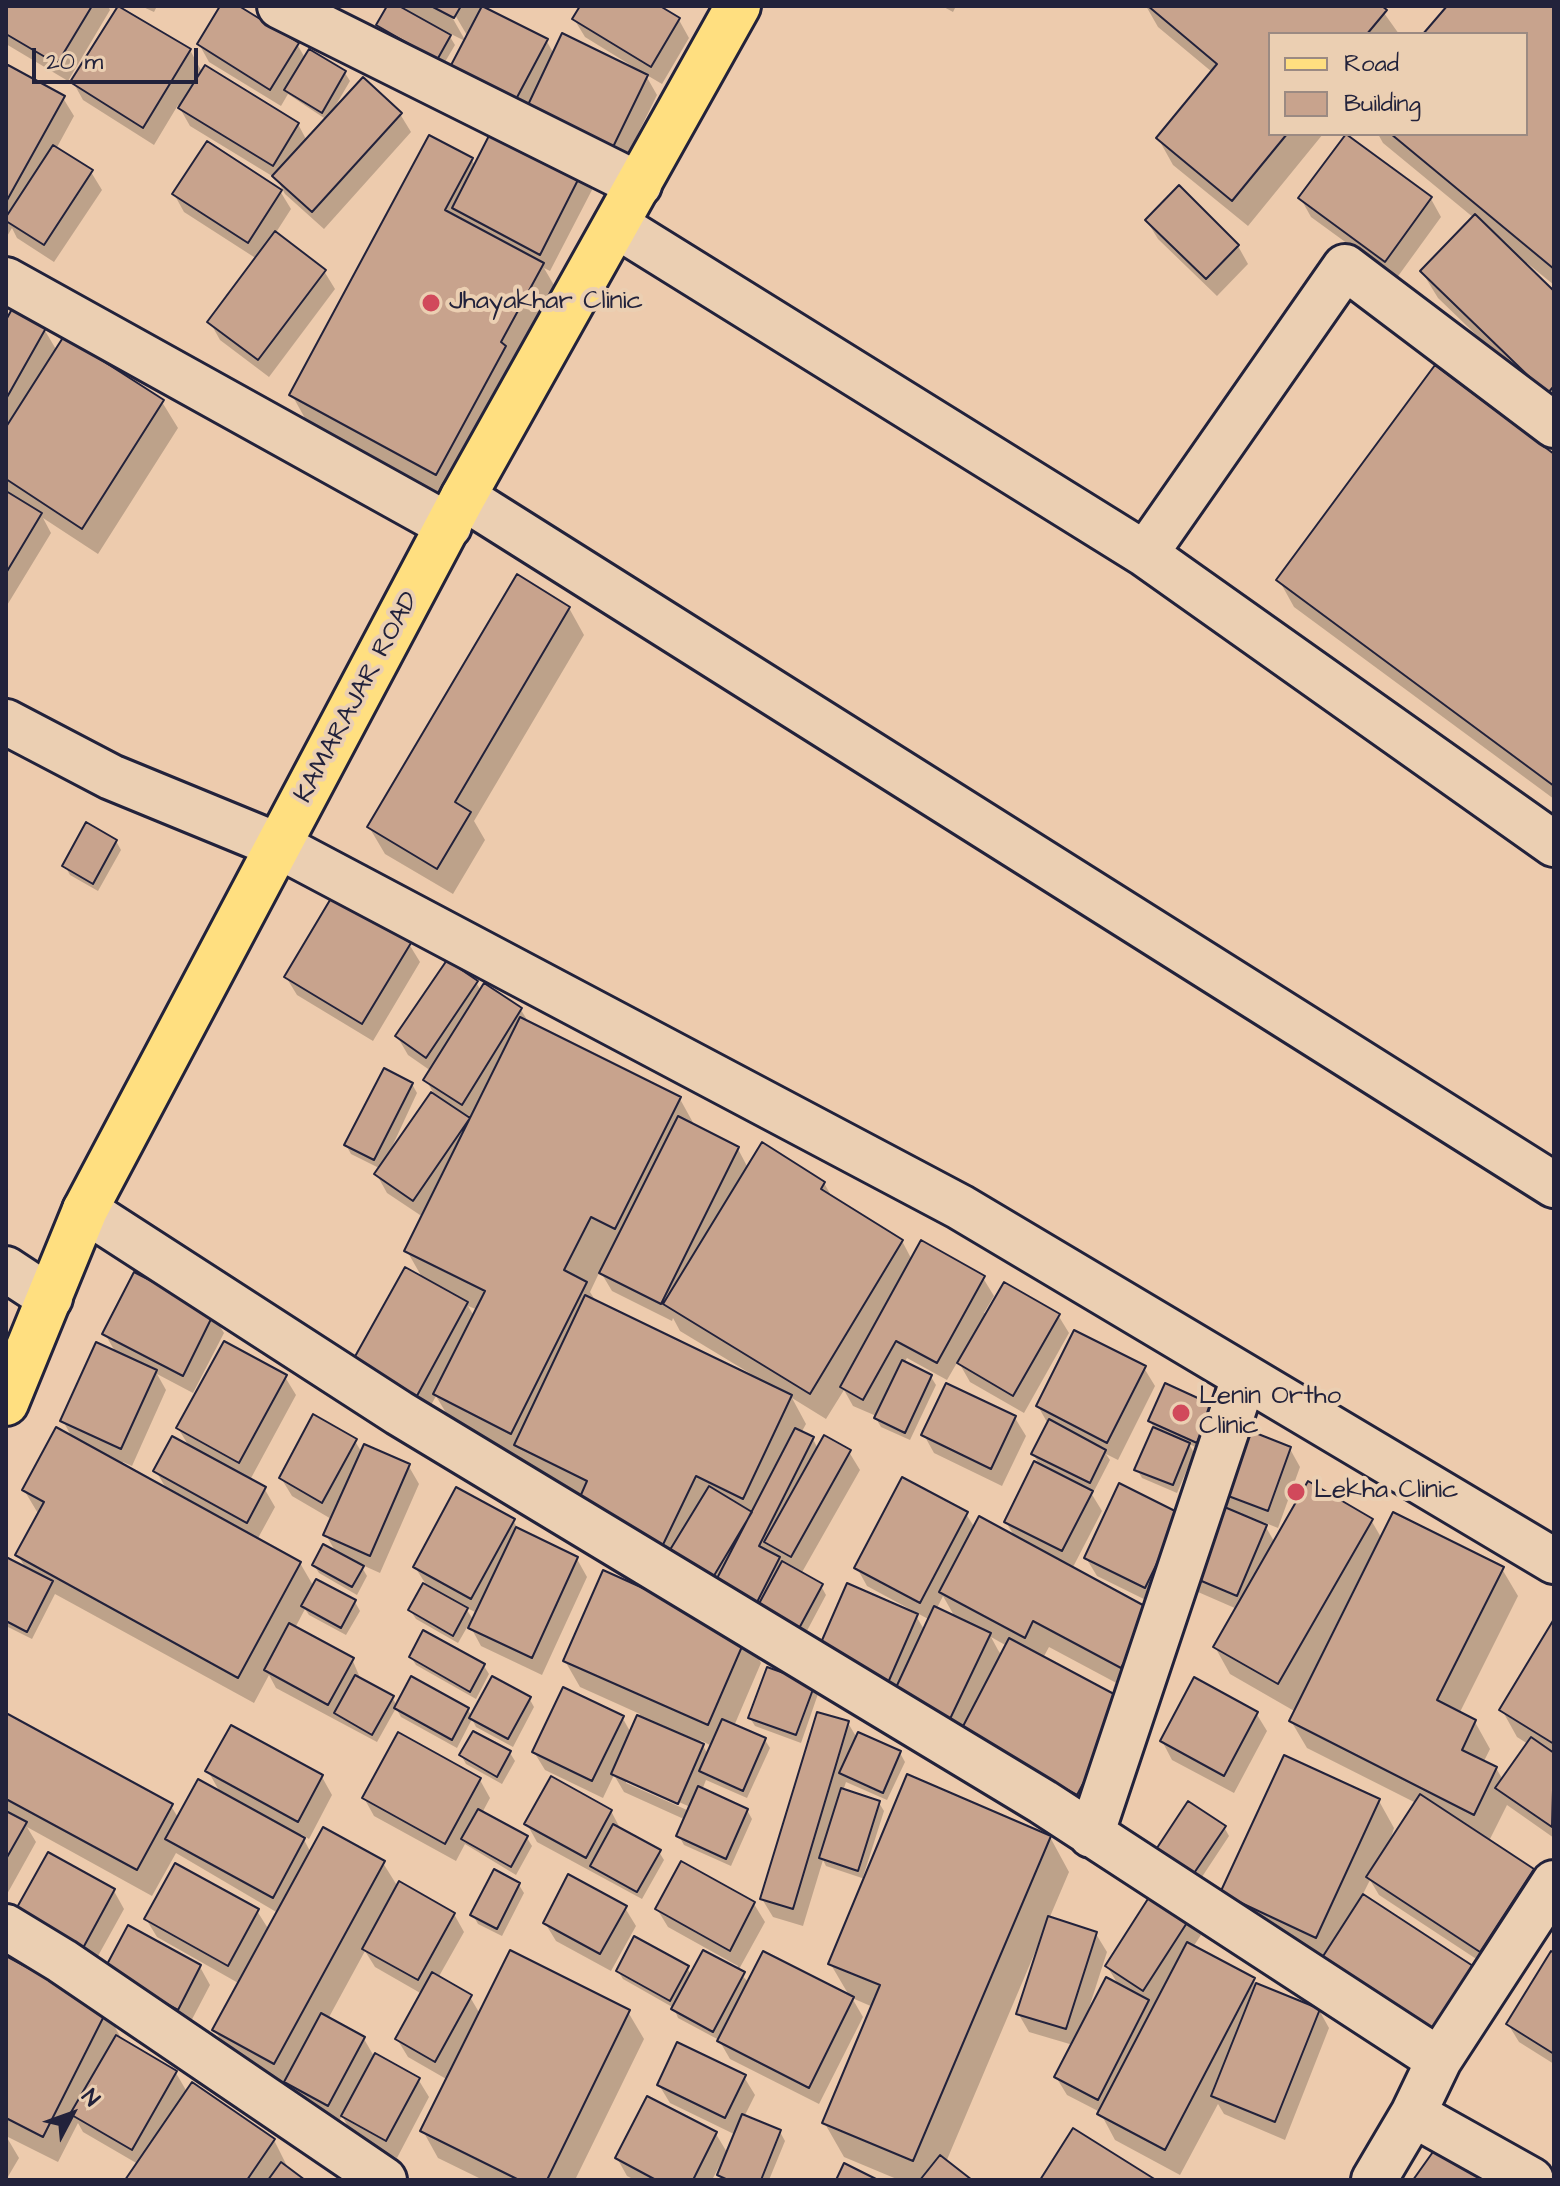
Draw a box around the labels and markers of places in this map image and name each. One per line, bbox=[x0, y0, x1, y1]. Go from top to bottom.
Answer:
place label: Jhayakhar Clinic bbox=[449, 287, 643, 319]
marker: Jhayakhar Clinic bbox=[420, 292, 442, 314]
place label: Lenin Ortho Clinic bbox=[1199, 1382, 1341, 1444]
marker: Lenin Ortho Clinic bbox=[1170, 1402, 1192, 1424]
place label: Lekha Clinic bbox=[1314, 1476, 1458, 1508]
marker: Lekha Clinic bbox=[1285, 1481, 1307, 1503]

